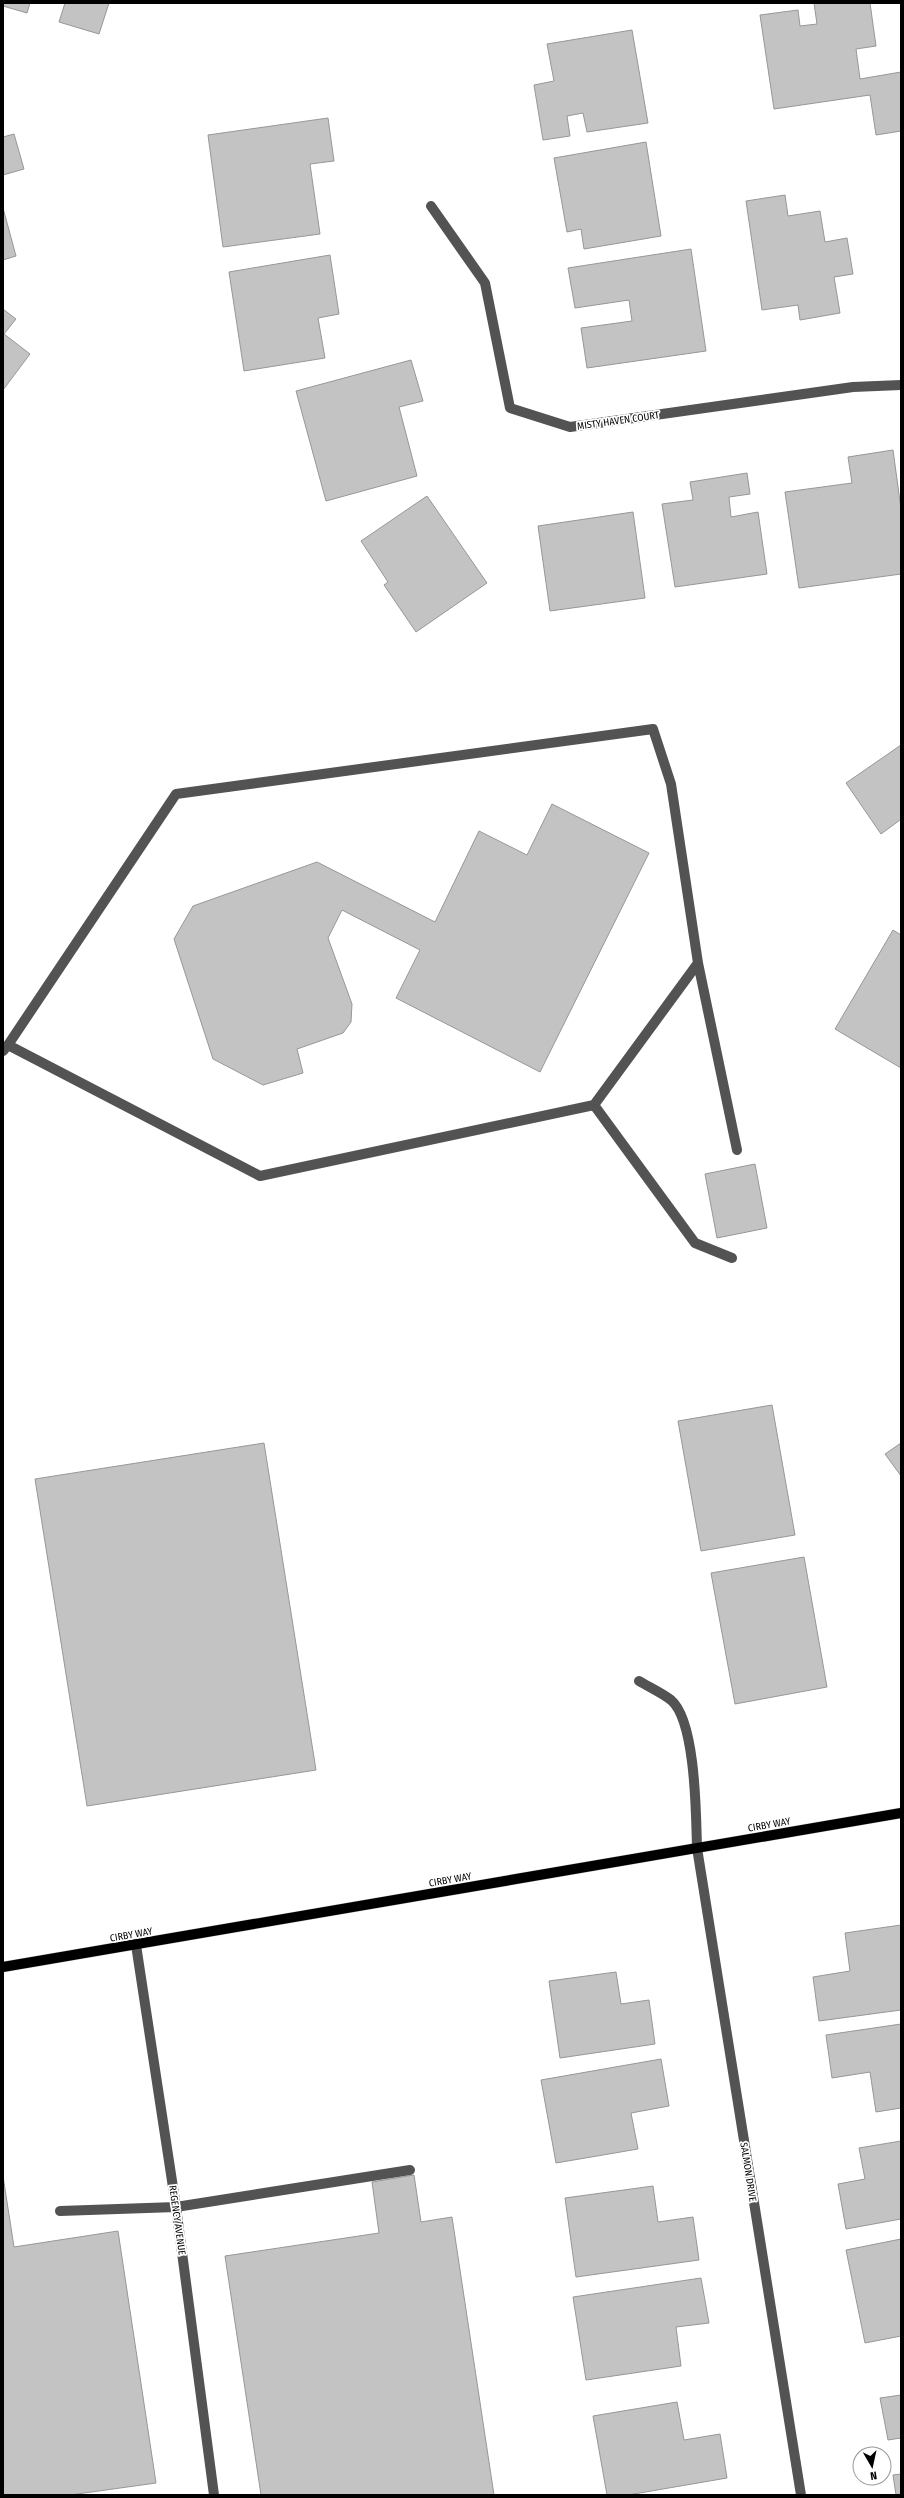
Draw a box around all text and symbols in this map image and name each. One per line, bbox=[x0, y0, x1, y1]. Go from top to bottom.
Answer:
street label: MISTY HAVEN COURT bbox=[576, 409, 660, 433]
street label: CIRBY WAY bbox=[747, 1815, 791, 1835]
street label: CIRBY WAY bbox=[428, 1870, 472, 1890]
street label: CIRBY WAY bbox=[109, 1925, 153, 1945]
street label: SALMON DRIVE bbox=[737, 2142, 759, 2203]
street label: REGENCY AVENUE bbox=[166, 2184, 188, 2256]
north arrow bbox=[852, 2446, 892, 2486]
text: N bbox=[869, 2468, 878, 2482]

